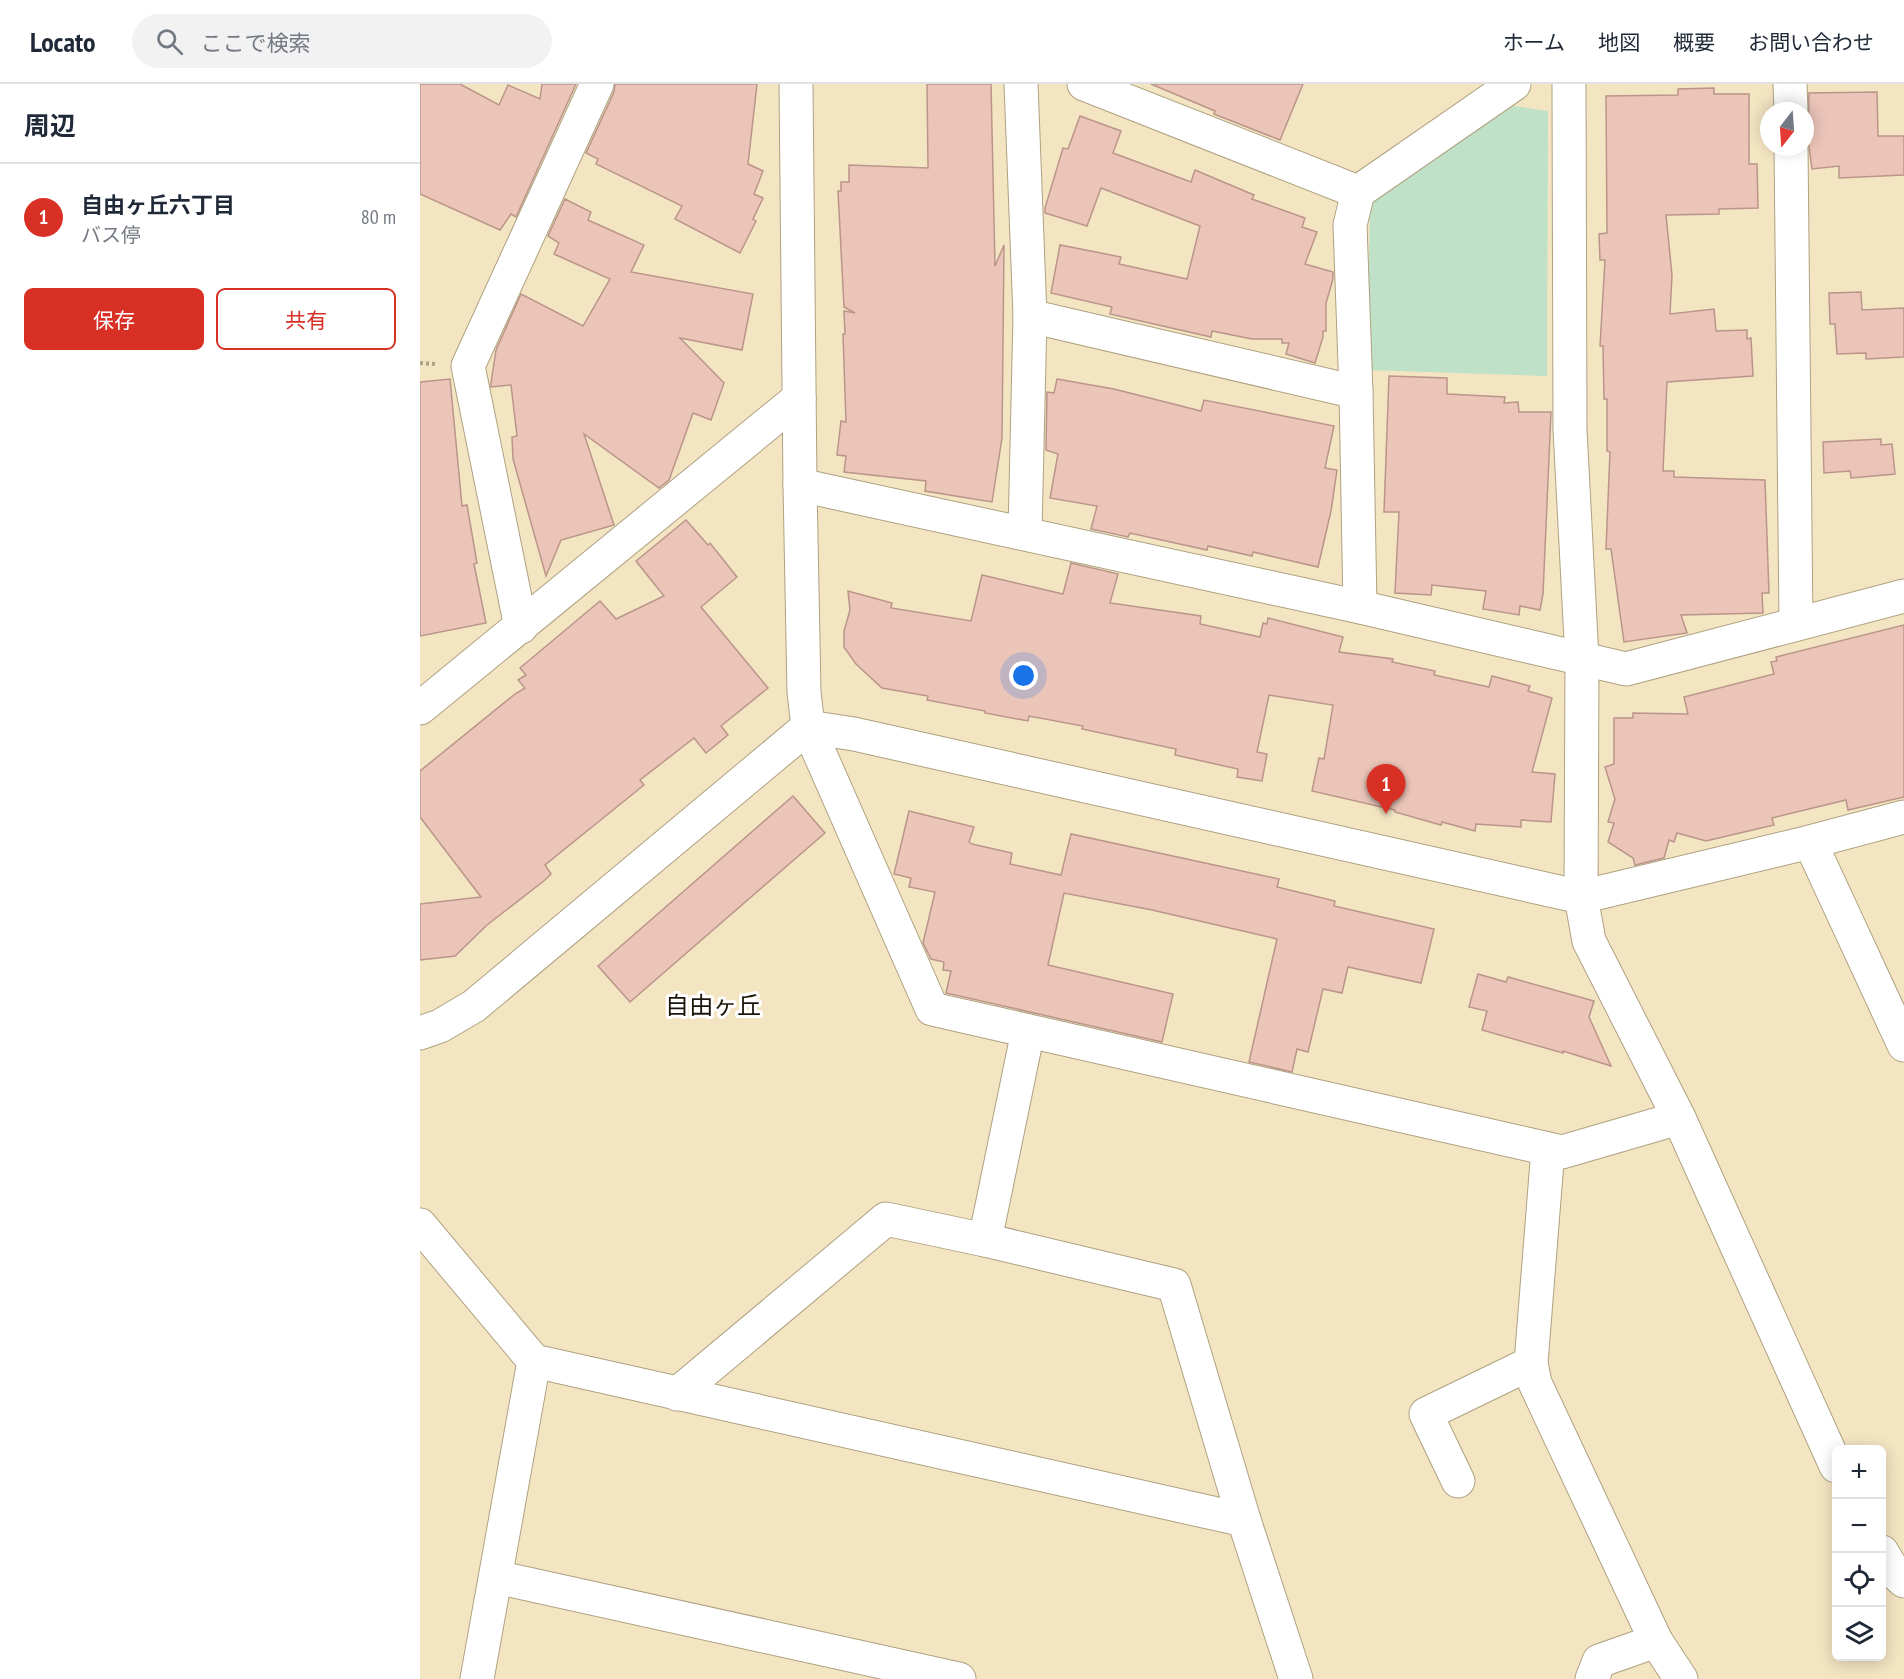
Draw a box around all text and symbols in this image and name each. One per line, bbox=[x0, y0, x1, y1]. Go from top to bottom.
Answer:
search box bbox=[132, 14, 552, 68]
text: Locato bbox=[30, 23, 96, 60]
icon: search bbox=[153, 25, 186, 58]
text: ここで検索 bbox=[201, 29, 311, 57]
text: ホーム bbox=[1503, 29, 1565, 56]
text: 地図 bbox=[1598, 29, 1640, 56]
text: 概要 bbox=[1673, 29, 1715, 56]
text: お問い合わせ bbox=[1748, 29, 1874, 56]
north arrow bbox=[1760, 102, 1814, 156]
text: 周辺 bbox=[24, 109, 76, 142]
text: 自由ヶ丘六丁目 bbox=[81, 191, 235, 219]
text: 1 bbox=[39, 204, 48, 230]
text: 80 m bbox=[361, 204, 396, 230]
text: バス停 bbox=[81, 222, 141, 248]
button: 保存 bbox=[24, 288, 204, 350]
button: 共有 bbox=[216, 288, 396, 350]
your location bbox=[1009, 661, 1038, 690]
pin: 1 bbox=[1366, 764, 1406, 814]
district label: 自由ヶ丘 bbox=[665, 990, 761, 1021]
map controls bbox=[1832, 1445, 1886, 1661]
button: + bbox=[1832, 1445, 1886, 1499]
button: − bbox=[1832, 1499, 1886, 1553]
button: locate bbox=[1832, 1553, 1886, 1607]
button: layers bbox=[1832, 1607, 1886, 1661]

